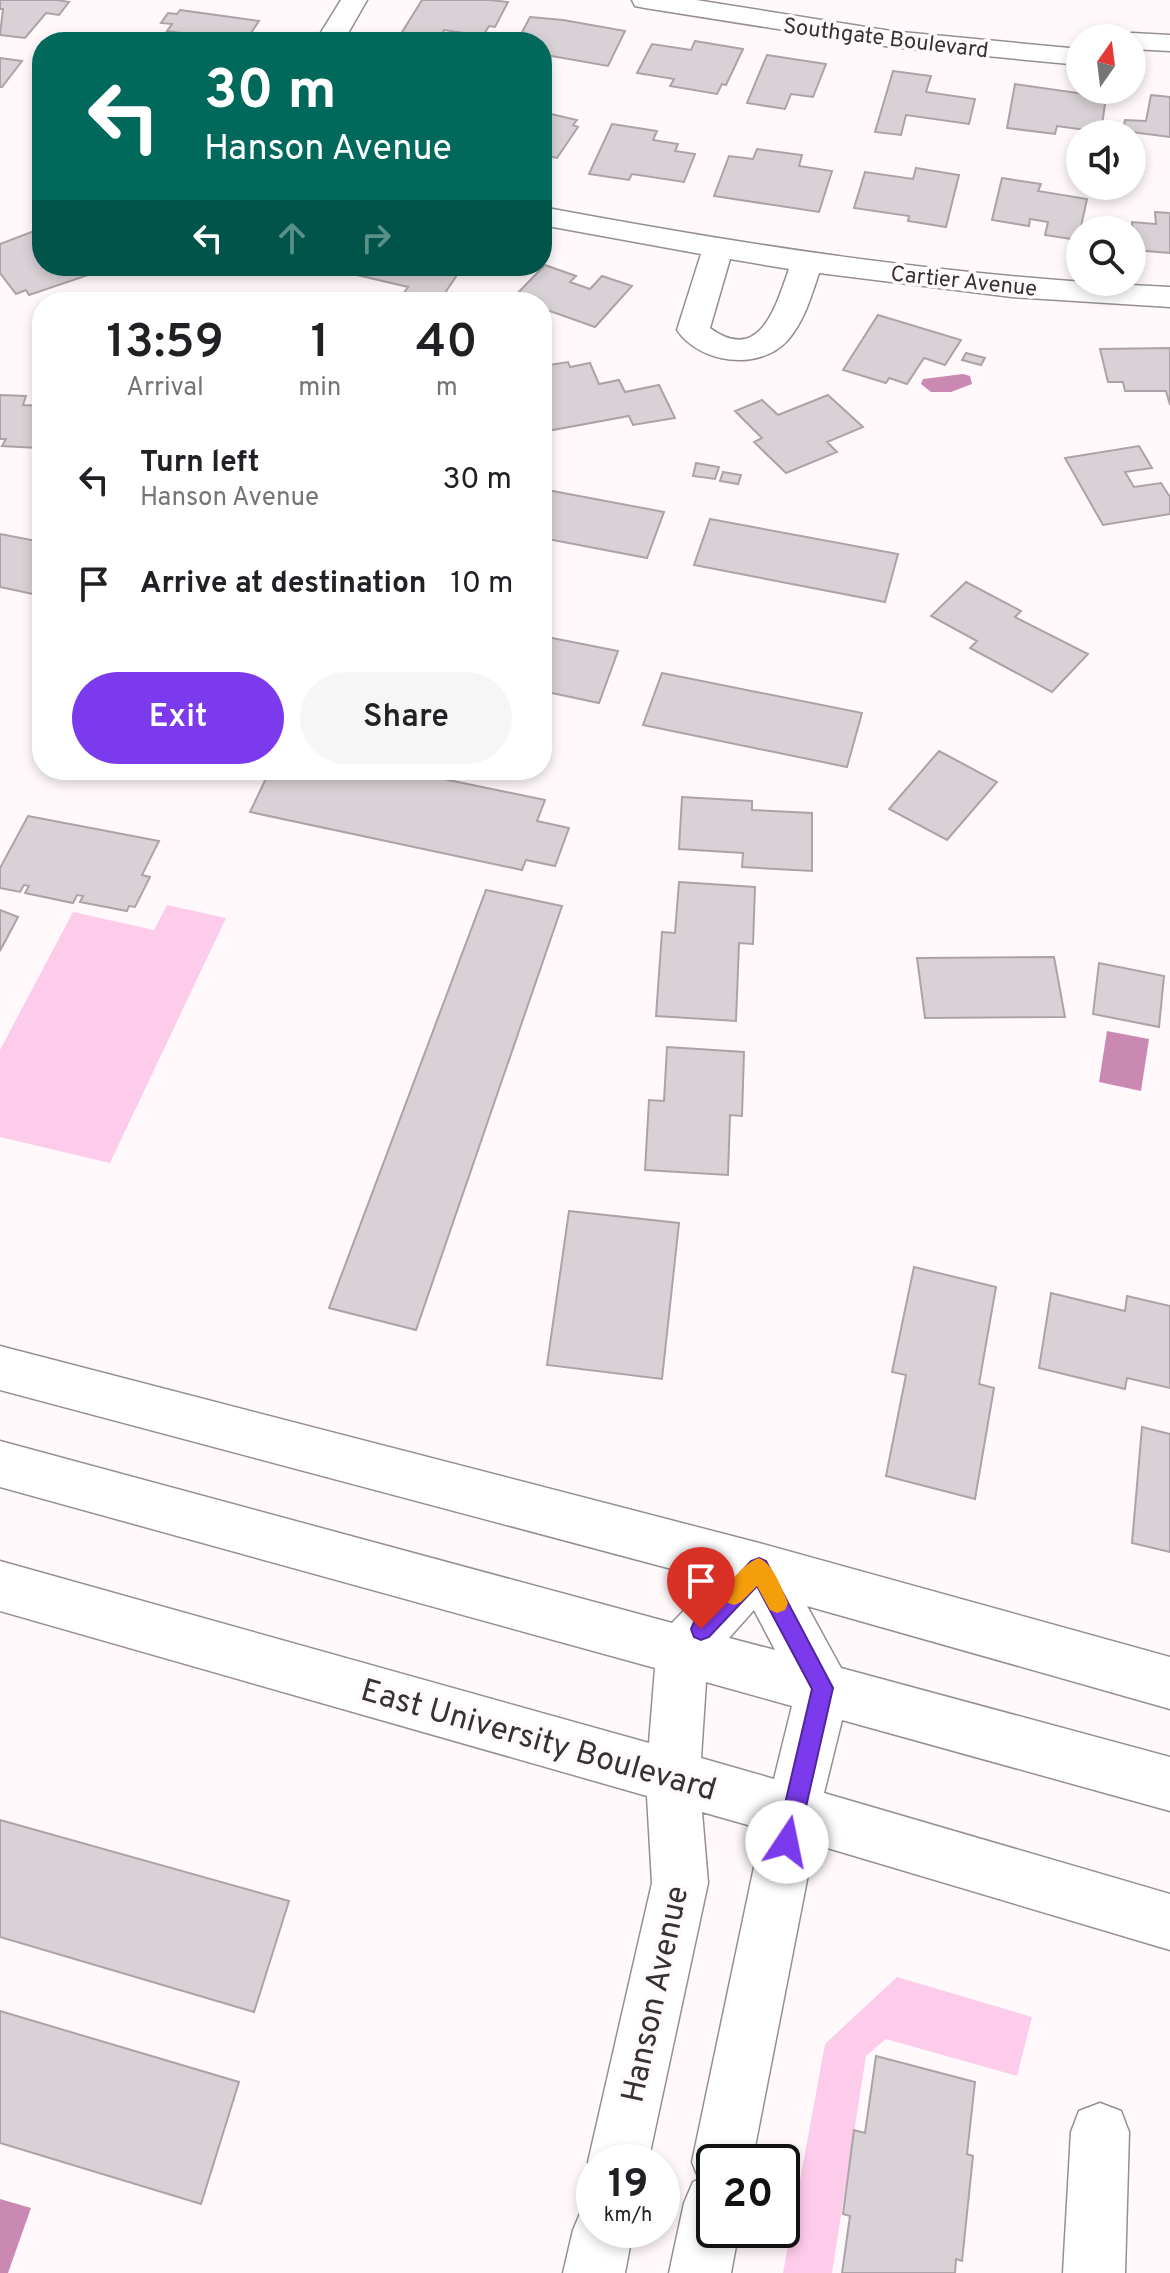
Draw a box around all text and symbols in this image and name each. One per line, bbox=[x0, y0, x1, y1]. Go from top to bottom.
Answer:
street label: Southgate Boulevard bbox=[782, 14, 990, 65]
north arrow bbox=[1066, 24, 1146, 104]
map controls bbox=[1066, 24, 1146, 296]
text: 30 m bbox=[204, 58, 337, 128]
icon: left bbox=[72, 64, 176, 168]
button: sound bbox=[1066, 120, 1146, 200]
text: Hanson Avenue bbox=[204, 127, 452, 173]
icon: left bbox=[186, 216, 230, 260]
icon: ahead bbox=[270, 216, 314, 260]
icon: right bbox=[354, 216, 398, 260]
button: search bbox=[1066, 216, 1146, 296]
street label: Cartier Avenue bbox=[889, 261, 1038, 304]
text: 13:59 bbox=[106, 314, 224, 374]
text: 1 bbox=[310, 314, 329, 374]
text: 40 bbox=[416, 314, 478, 374]
text: Arrival bbox=[126, 372, 204, 405]
text: min bbox=[298, 372, 341, 405]
text: m bbox=[436, 372, 458, 405]
text: Turn left bbox=[140, 445, 260, 482]
icon: left bbox=[72, 458, 116, 502]
text: 30 m bbox=[443, 462, 512, 499]
text: Hanson Avenue bbox=[140, 482, 319, 515]
icon: arrive bbox=[72, 562, 116, 606]
text: Arrive at destination bbox=[140, 566, 426, 603]
text: 10 m bbox=[450, 566, 513, 603]
button: Exit bbox=[72, 672, 284, 764]
button: Share bbox=[300, 672, 512, 764]
pin bbox=[667, 1547, 735, 1629]
icon: arrive bbox=[679, 1559, 723, 1603]
street label: East University Boulevard bbox=[356, 1672, 721, 1812]
position arrow bbox=[745, 1800, 829, 1884]
street label: Hanson Avenue bbox=[614, 1883, 699, 2107]
speed limit sign: 20 bbox=[696, 2144, 800, 2248]
text: 19 bbox=[608, 2161, 648, 2211]
text: km/h bbox=[604, 2203, 652, 2229]

